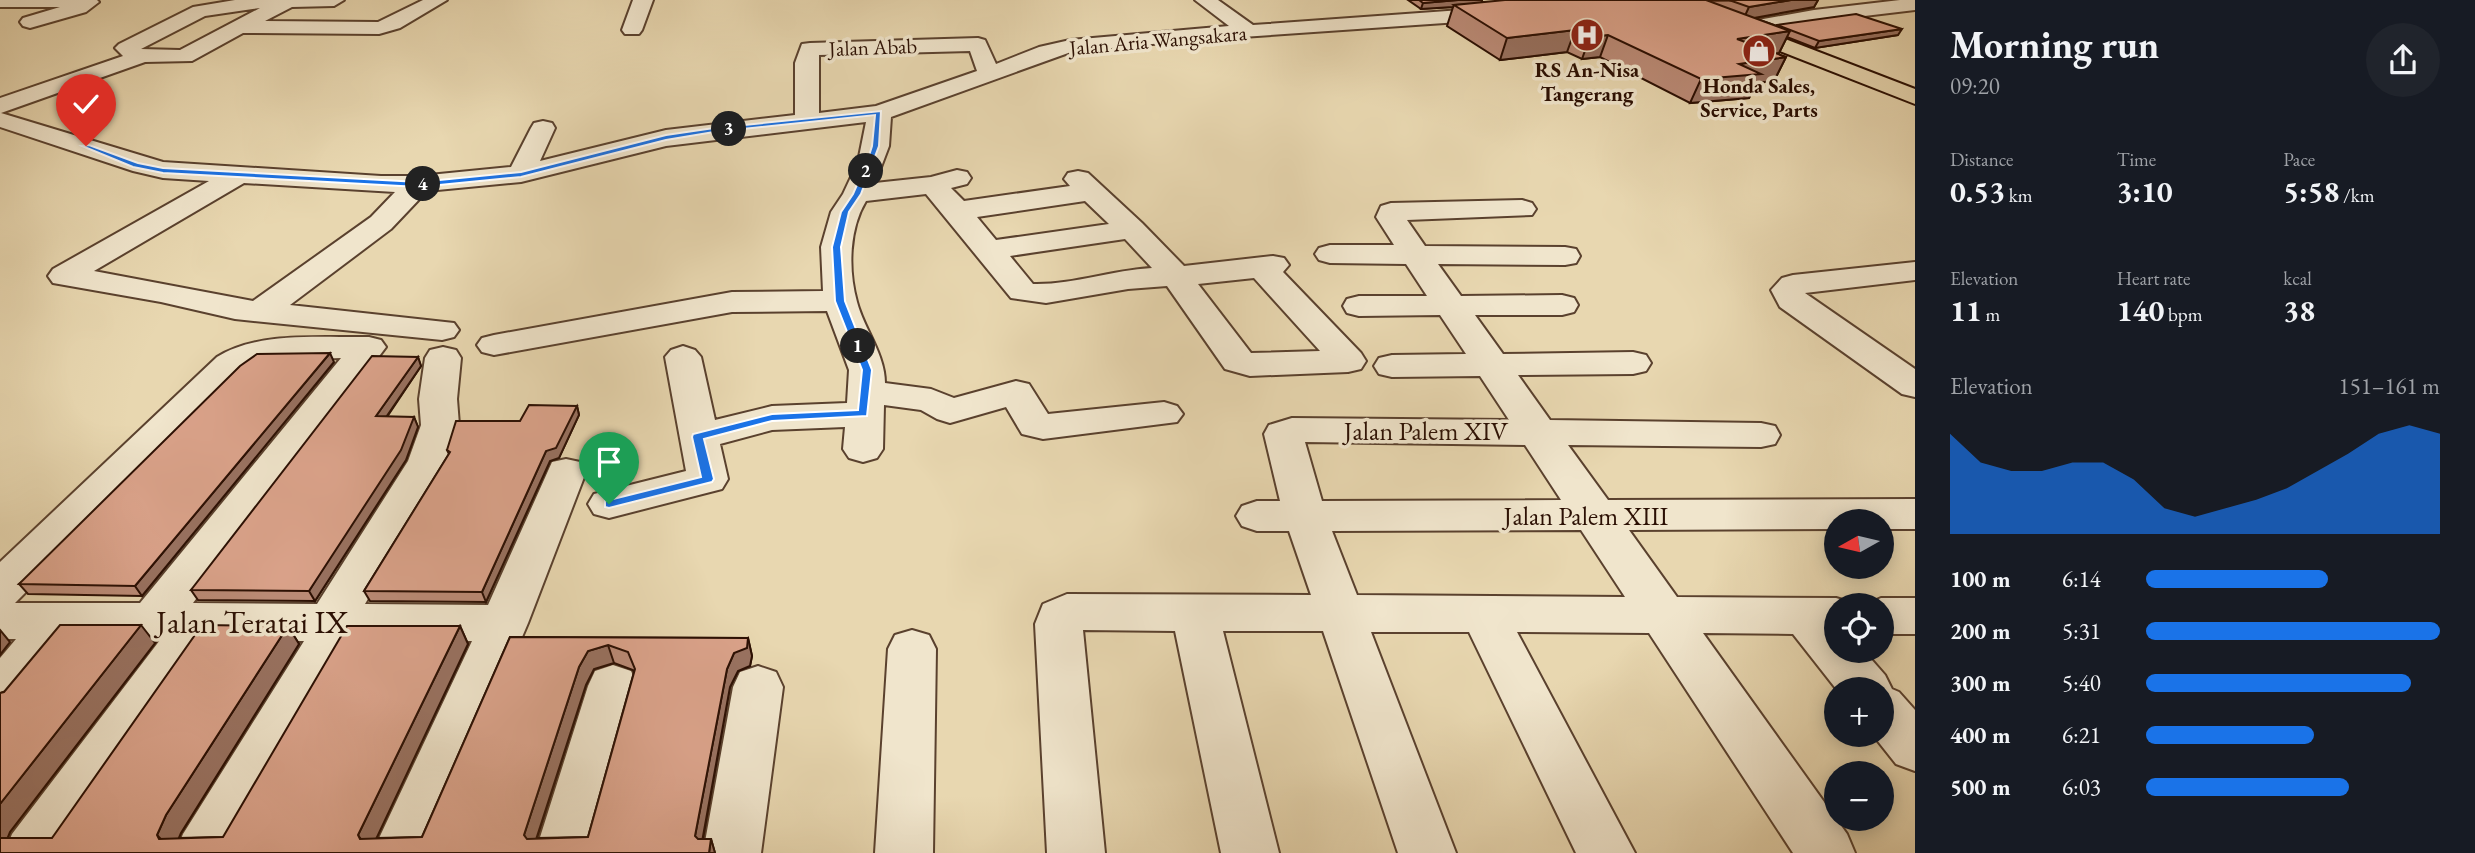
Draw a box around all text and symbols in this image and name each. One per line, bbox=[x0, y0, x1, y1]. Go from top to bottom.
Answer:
hospital icon: RS An-Nisa Tangerang bbox=[1568, 16, 1606, 54]
street label: Jalan Aria Wangsakara bbox=[1066, 19, 1248, 61]
text: Morning run bbox=[1950, 20, 2159, 69]
button: share bbox=[2366, 23, 2440, 97]
street label: Jalan Abab bbox=[826, 32, 918, 62]
shop icon: Honda Sales, Service, Parts bbox=[1740, 32, 1778, 70]
place label: RS An-Nisa Tangerang bbox=[1535, 56, 1640, 107]
text: 09:20 bbox=[1950, 71, 2000, 101]
place label: Honda Sales, Service, Parts bbox=[1700, 72, 1818, 123]
pin bbox=[56, 74, 116, 146]
icon: check bbox=[67, 85, 105, 123]
pin: 3 bbox=[712, 111, 746, 146]
text: 3 bbox=[723, 116, 734, 141]
text: Distance bbox=[1950, 147, 2013, 172]
text: Time bbox=[2117, 147, 2156, 172]
text: Pace bbox=[2283, 147, 2315, 172]
pin: 2 bbox=[848, 154, 884, 188]
text: 2 bbox=[860, 158, 871, 183]
pin: 4 bbox=[406, 166, 440, 202]
text: 4 bbox=[417, 171, 428, 196]
text: 0.53 bbox=[1950, 172, 2005, 211]
text: 3:10 bbox=[2117, 172, 2173, 211]
text: 5:58 bbox=[2283, 172, 2339, 211]
text: km bbox=[2005, 183, 2033, 208]
text: /km bbox=[2339, 183, 2374, 208]
text: Elevation bbox=[1950, 266, 2018, 291]
text: Heart rate bbox=[2117, 266, 2190, 291]
text: kcal bbox=[2283, 266, 2312, 291]
text: 11 bbox=[1950, 291, 1982, 330]
text: 140 bbox=[2117, 291, 2164, 330]
text: 38 bbox=[2283, 291, 2315, 330]
text: m bbox=[1982, 302, 2000, 327]
text: bpm bbox=[2164, 302, 2203, 327]
pin: 1 bbox=[840, 328, 876, 364]
text: 1 bbox=[852, 333, 863, 358]
text: Elevation bbox=[1950, 371, 2033, 401]
text: 151–161 m bbox=[2339, 371, 2440, 401]
street label: Jalan Palem XIV bbox=[1342, 414, 1509, 448]
pin bbox=[579, 432, 639, 504]
icon: arrive bbox=[590, 443, 628, 481]
street label: Jalan Palem XIII bbox=[1502, 499, 1669, 533]
north arrow bbox=[1824, 509, 1894, 579]
map controls bbox=[1824, 509, 1894, 831]
text: 100 m bbox=[1950, 564, 2011, 594]
text: 6:14 bbox=[2062, 564, 2101, 594]
button: locate bbox=[1824, 593, 1894, 663]
street label: Jalan Teratai IX bbox=[153, 601, 348, 643]
text: 200 m bbox=[1950, 616, 2011, 646]
text: 5:31 bbox=[2062, 616, 2101, 646]
text: 300 m bbox=[1950, 668, 2011, 698]
text: 5:40 bbox=[2062, 668, 2101, 698]
button: + bbox=[1824, 677, 1894, 747]
text: 400 m bbox=[1950, 720, 2011, 750]
text: 6:21 bbox=[2062, 720, 2101, 750]
button: − bbox=[1824, 761, 1894, 831]
text: 500 m bbox=[1950, 772, 2011, 802]
text: 6:03 bbox=[2062, 772, 2101, 802]

